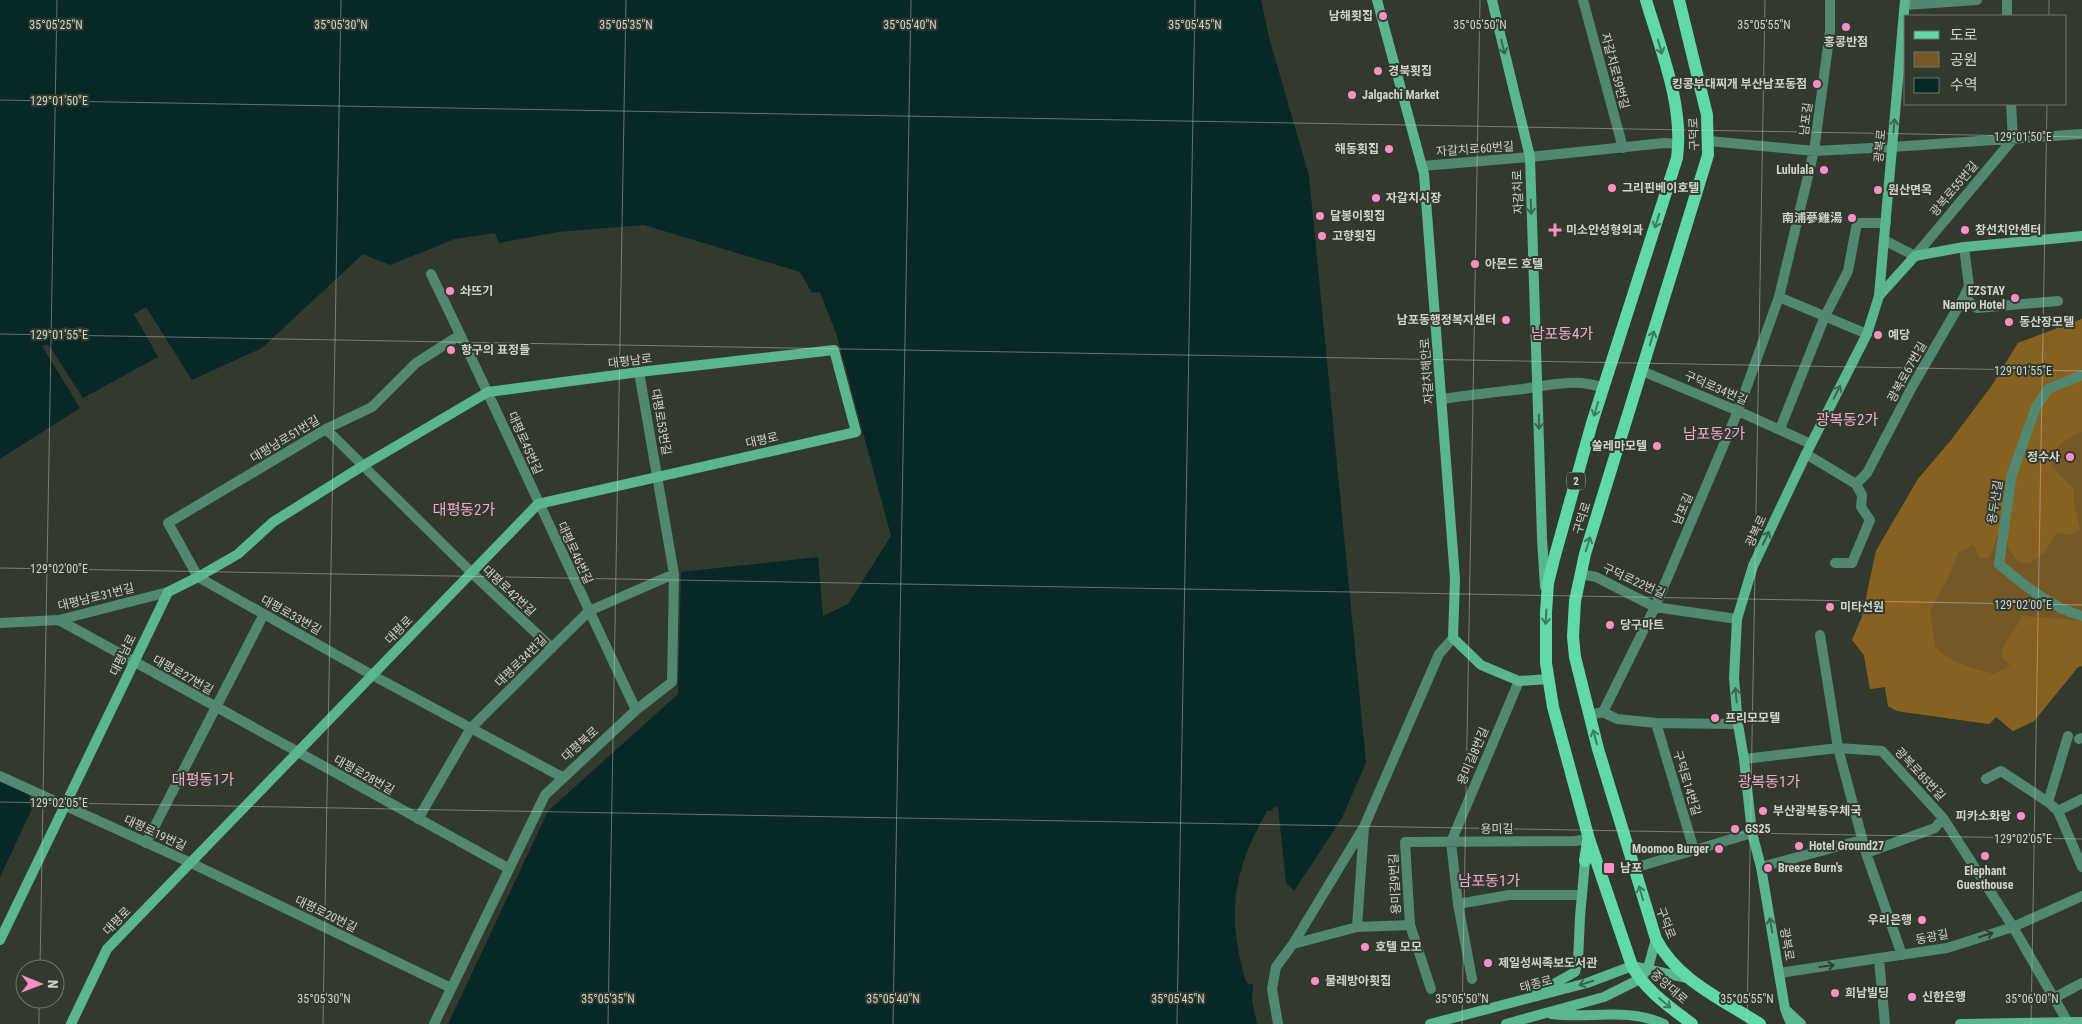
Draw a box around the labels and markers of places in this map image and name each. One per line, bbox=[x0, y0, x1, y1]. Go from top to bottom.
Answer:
place label: 남해횟집 bbox=[1329, 9, 1373, 23]
marker: 남해횟집 bbox=[1377, 10, 1389, 22]
marker: 홍콩반점 bbox=[1840, 21, 1852, 33]
place label: 홍콩반점 bbox=[1824, 35, 1868, 49]
place label: 경북횟집 bbox=[1388, 64, 1432, 78]
marker: 경북횟집 bbox=[1372, 65, 1384, 77]
place label: 킹콩부대찌개 부산남포동점 bbox=[1672, 77, 1807, 91]
marker: 킹콩부대찌개 부산남포동점 bbox=[1811, 78, 1823, 90]
place label: Jalgachi Market bbox=[1362, 88, 1440, 102]
marker: Jalgachi Market bbox=[1346, 89, 1358, 101]
place label: 해동횟집 bbox=[1335, 142, 1379, 156]
marker: 해동횟집 bbox=[1383, 143, 1395, 155]
place label: Lululala bbox=[1776, 163, 1814, 177]
marker: Lululala bbox=[1818, 164, 1830, 176]
place label: 그리핀베이호텔 bbox=[1622, 181, 1699, 195]
marker: 그리핀베이호텔 bbox=[1606, 182, 1618, 194]
place label: 원산면옥 bbox=[1888, 183, 1932, 197]
marker: 원산면옥 bbox=[1872, 184, 1884, 196]
place label: 자갈치시장 bbox=[1386, 191, 1441, 205]
marker: 자갈치시장 bbox=[1370, 192, 1382, 204]
place label: 달봉이횟집 bbox=[1330, 209, 1385, 223]
marker: 달봉이횟집 bbox=[1314, 210, 1326, 222]
place label: 南浦蔘雞湯 bbox=[1782, 211, 1842, 225]
marker: 南浦蔘雞湯 bbox=[1846, 212, 1858, 224]
marker: 미소안성형외과 bbox=[1548, 223, 1562, 237]
place label: 미소안성형외과 bbox=[1566, 223, 1643, 237]
place label: 창선치안센터 bbox=[1975, 223, 2041, 237]
marker: 창선치안센터 bbox=[1959, 224, 1971, 236]
place label: 고향횟집 bbox=[1332, 229, 1376, 243]
marker: 고향횟집 bbox=[1316, 230, 1328, 242]
place label: 아몬드 호텔 bbox=[1485, 257, 1543, 271]
marker: 아몬드 호텔 bbox=[1469, 258, 1481, 270]
place label: 솨뜨기 bbox=[460, 284, 493, 298]
place label: EZSTAY Nampo Hotel bbox=[1943, 284, 2005, 312]
marker: 솨뜨기 bbox=[444, 285, 456, 297]
marker: EZSTAY Nampo Hotel bbox=[2009, 292, 2021, 304]
place label: 남포동행정복지센터 bbox=[1397, 313, 1496, 327]
marker: 남포동행정복지센터 bbox=[1500, 314, 1512, 326]
place label: 동산장모텔 bbox=[2019, 315, 2074, 329]
marker: 동산장모텔 bbox=[2003, 316, 2015, 328]
place label: 예당 bbox=[1888, 328, 1910, 342]
marker: 예당 bbox=[1872, 329, 1884, 341]
place label: 항구의 표정들 bbox=[461, 343, 530, 357]
marker: 항구의 표정들 bbox=[445, 344, 457, 356]
place label: 쏠레마모텔 bbox=[1592, 439, 1647, 453]
marker: 쏠레마모텔 bbox=[1651, 440, 1663, 452]
place label: 정수사 bbox=[2027, 450, 2060, 464]
marker: 정수사 bbox=[2064, 451, 2076, 463]
place label: 미타선원 bbox=[1840, 600, 1884, 614]
marker: 미타선원 bbox=[1824, 601, 1836, 613]
place label: 당구마트 bbox=[1620, 618, 1664, 632]
marker: 당구마트 bbox=[1604, 619, 1616, 631]
place label: 프리모모텔 bbox=[1725, 711, 1780, 725]
marker: 프리모모텔 bbox=[1709, 712, 1721, 724]
place label: 부산광복동우체국 bbox=[1773, 804, 1861, 818]
marker: 부산광복동우체국 bbox=[1757, 805, 1769, 817]
place label: 피카소화랑 bbox=[1956, 809, 2011, 823]
marker: 피카소화랑 bbox=[2015, 810, 2027, 822]
place label: GS25 bbox=[1745, 822, 1771, 836]
marker: GS25 bbox=[1729, 823, 1741, 835]
place label: Hotel Ground27 bbox=[1809, 839, 1884, 853]
marker: Hotel Ground27 bbox=[1793, 840, 1805, 852]
place label: Moomoo Burger bbox=[1632, 842, 1709, 856]
marker: Moomoo Burger bbox=[1713, 843, 1725, 855]
marker: Elephant Guesthouse bbox=[1979, 850, 1991, 862]
marker: 남포 bbox=[1602, 861, 1616, 875]
place label: 남포 bbox=[1620, 861, 1642, 875]
place label: Breeze Burn's bbox=[1778, 861, 1843, 875]
marker: Breeze Burn's bbox=[1762, 862, 1774, 874]
place label: Elephant Guesthouse bbox=[1957, 864, 2014, 892]
place label: 우리은행 bbox=[1868, 913, 1912, 927]
marker: 우리은행 bbox=[1916, 914, 1928, 926]
place label: 호텔 모모 bbox=[1375, 940, 1422, 954]
marker: 호텔 모모 bbox=[1359, 941, 1371, 953]
place label: 제일성씨족보도서관 bbox=[1498, 956, 1597, 970]
marker: 제일성씨족보도서관 bbox=[1482, 957, 1494, 969]
place label: 물레방아횟집 bbox=[1325, 974, 1391, 988]
marker: 물레방아횟집 bbox=[1309, 975, 1321, 987]
place label: 희남빌딩 bbox=[1845, 986, 1889, 1000]
marker: 희남빌딩 bbox=[1829, 987, 1841, 999]
place label: 신한은행 bbox=[1922, 990, 1966, 1004]
marker: 신한은행 bbox=[1906, 991, 1918, 1003]

